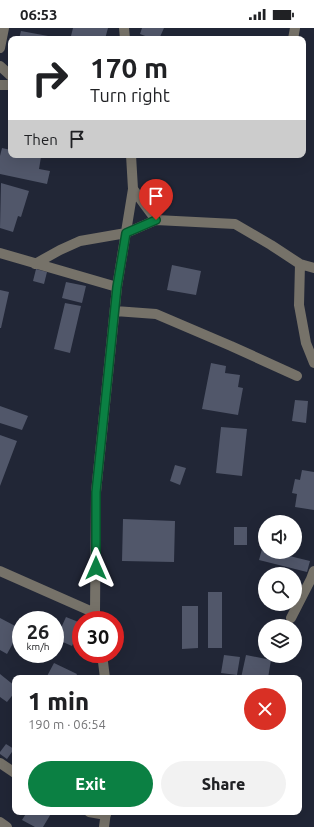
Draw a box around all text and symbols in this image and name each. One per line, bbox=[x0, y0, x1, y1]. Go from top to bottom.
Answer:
text: 06:53 bbox=[20, 6, 58, 23]
icon: right bbox=[24, 52, 76, 104]
text: 170 m bbox=[90, 52, 168, 83]
text: Turn right bbox=[90, 85, 170, 105]
icon: arrive bbox=[66, 128, 88, 150]
text: Then bbox=[24, 131, 58, 148]
pin bbox=[139, 179, 173, 220]
icon: arrive bbox=[145, 185, 167, 207]
map controls bbox=[258, 515, 302, 663]
button: sound bbox=[258, 515, 302, 559]
position arrow bbox=[75, 547, 117, 589]
button: search bbox=[258, 567, 302, 611]
speed limit sign: 30 bbox=[72, 611, 124, 663]
button: layers bbox=[258, 619, 302, 663]
text: 26 bbox=[27, 620, 49, 643]
text: km/h bbox=[26, 641, 50, 652]
text: 1 min bbox=[28, 688, 89, 715]
button: close bbox=[244, 688, 286, 730]
text: 190 m · 06:54 bbox=[28, 717, 106, 731]
button: Exit bbox=[28, 761, 153, 807]
button: Share bbox=[161, 761, 286, 807]

